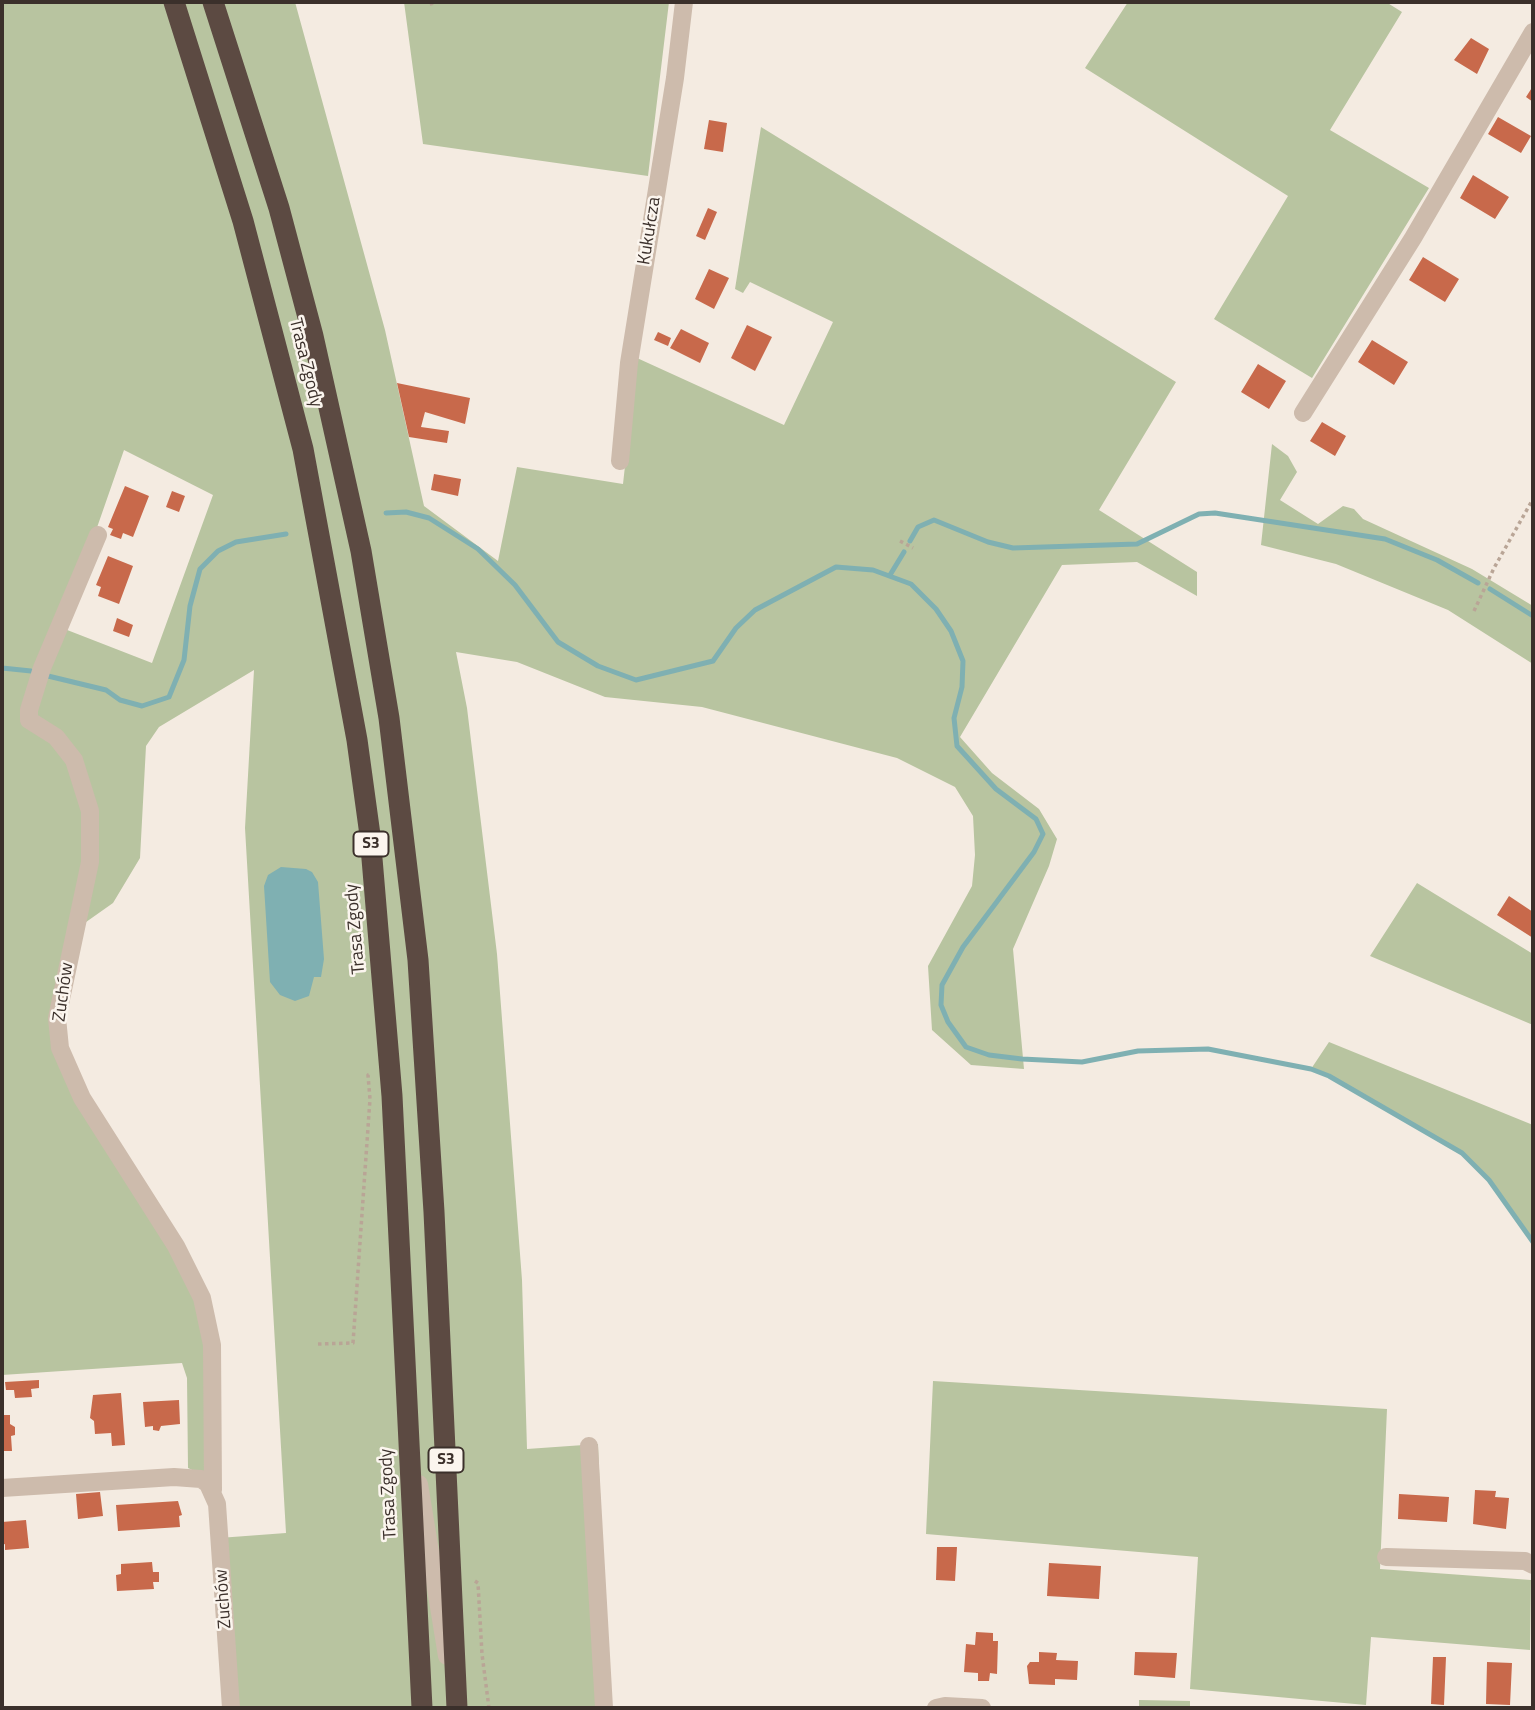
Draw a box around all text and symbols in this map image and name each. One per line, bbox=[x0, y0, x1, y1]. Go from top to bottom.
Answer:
street label: Kukułcza bbox=[634, 196, 666, 266]
street label: Trasa Zgody bbox=[284, 316, 326, 410]
road number: S3 bbox=[354, 832, 388, 856]
street label: Trasa Zgody bbox=[341, 883, 371, 975]
street label: Zuchów bbox=[49, 961, 79, 1023]
street label: Trasa Zgody bbox=[376, 1448, 402, 1540]
road number: S3 bbox=[428, 1448, 464, 1472]
street label: Zuchów bbox=[211, 1568, 237, 1630]

